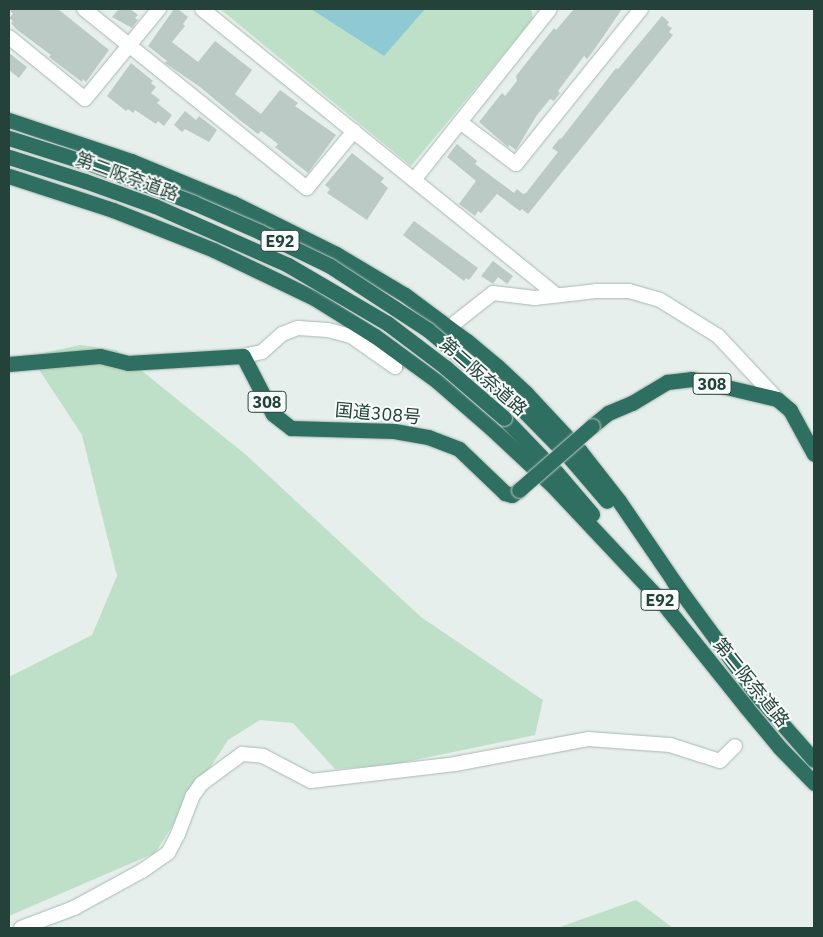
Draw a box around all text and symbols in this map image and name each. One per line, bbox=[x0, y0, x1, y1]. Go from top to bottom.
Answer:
street label: 第二阪奈道路 bbox=[73, 148, 181, 206]
road number: E92 bbox=[260, 228, 300, 255]
street label: 第二阪奈道路 bbox=[435, 333, 531, 421]
road number: 308 bbox=[692, 370, 732, 398]
road number: 308 bbox=[247, 388, 287, 416]
street label: 国道308号 bbox=[334, 399, 422, 429]
road number: E92 bbox=[640, 586, 680, 614]
street label: 第二阪奈道路 bbox=[709, 634, 793, 732]

